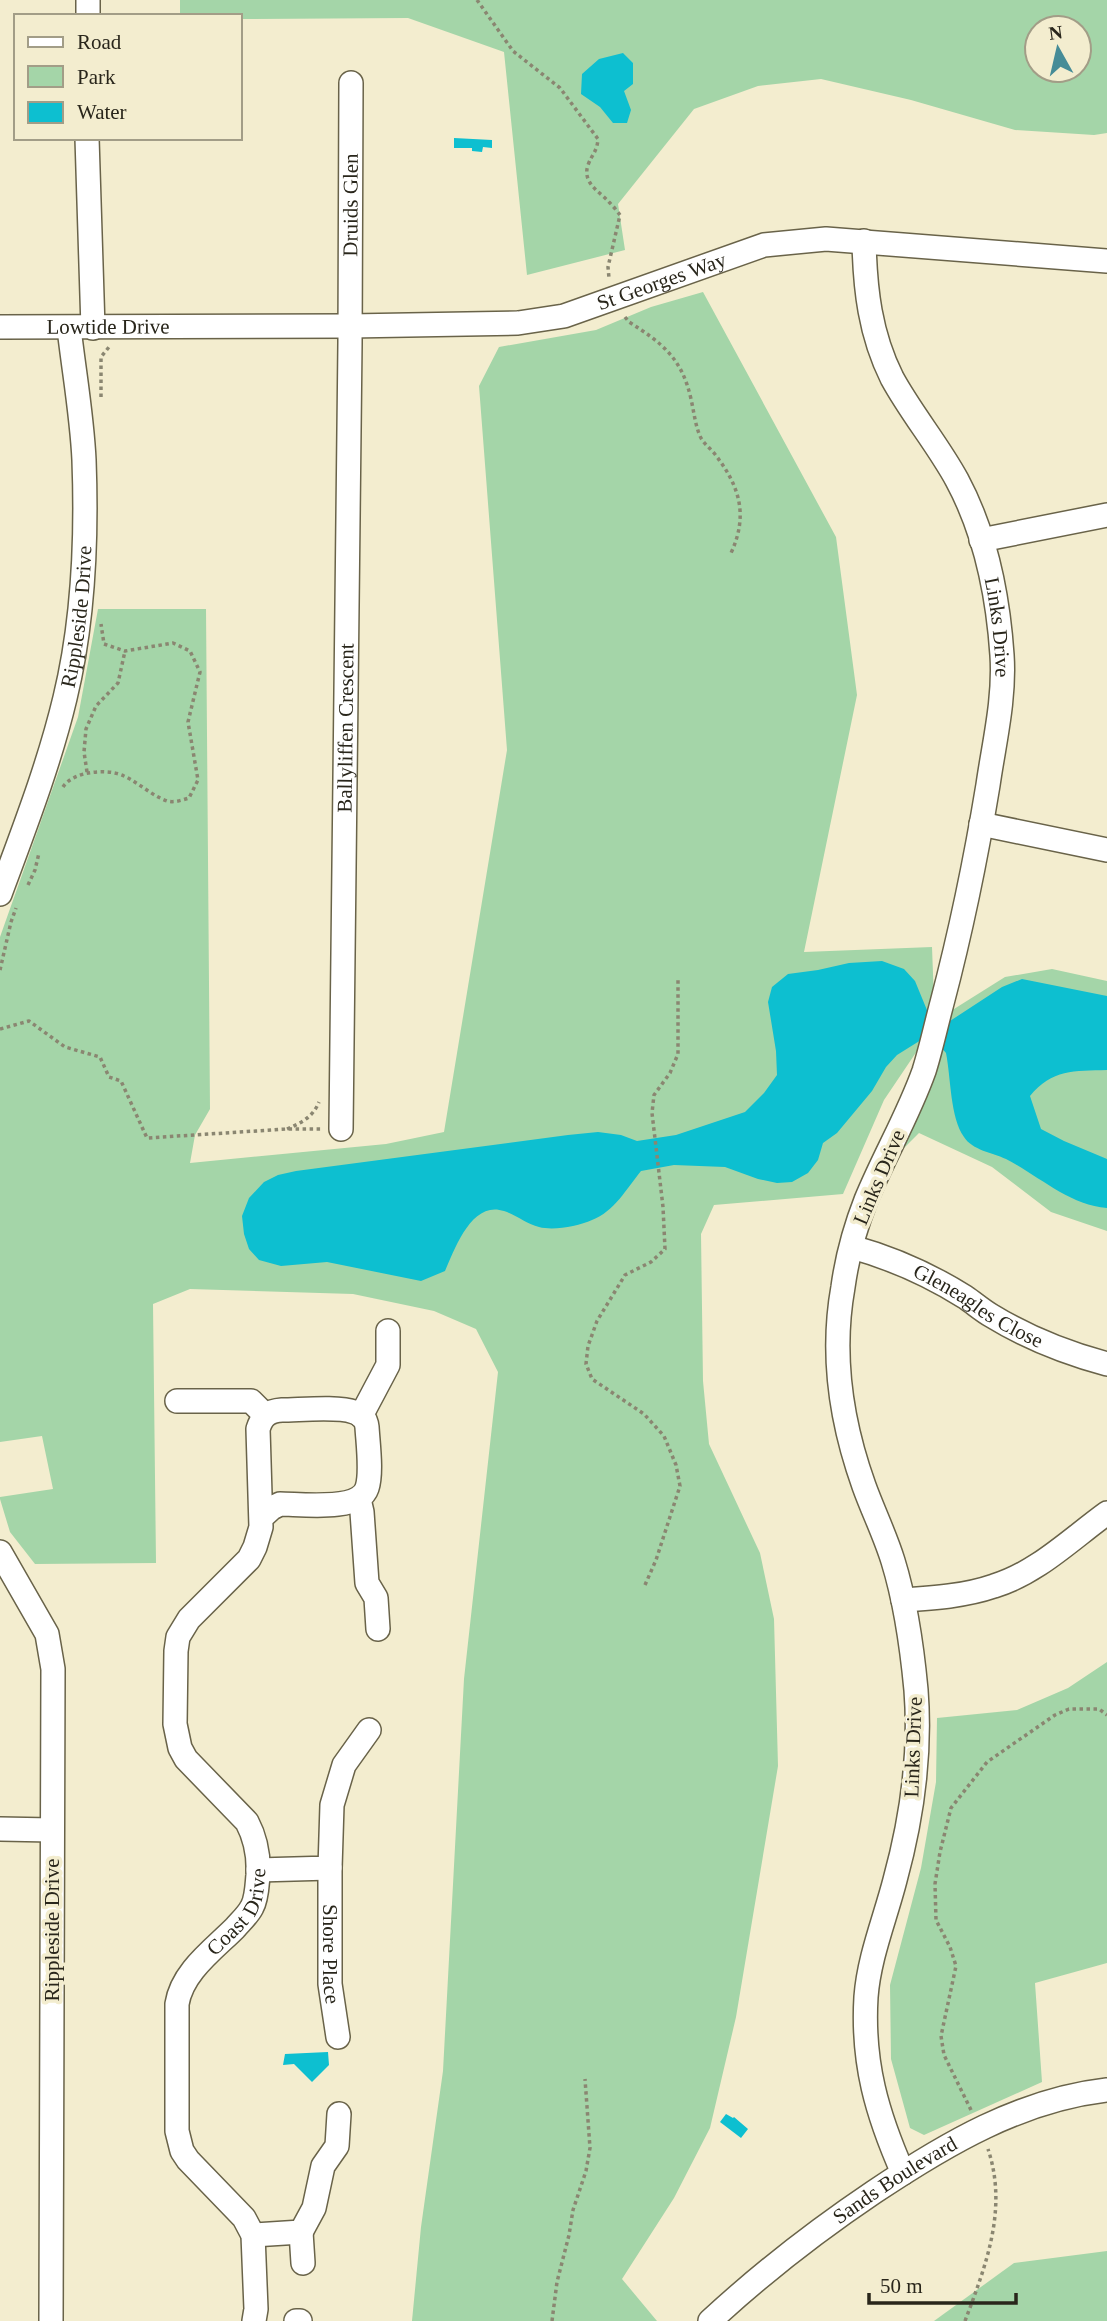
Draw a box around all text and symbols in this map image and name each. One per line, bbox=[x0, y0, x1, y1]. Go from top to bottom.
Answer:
legend bbox=[14, 14, 242, 140]
north arrow bbox=[1023, 14, 1093, 84]
text: N bbox=[1047, 21, 1064, 44]
text: Road bbox=[77, 30, 122, 54]
text: Park bbox=[77, 65, 116, 89]
text: Water bbox=[77, 100, 127, 124]
street label: Druids Glen bbox=[338, 153, 363, 257]
street label: St Georges Way bbox=[594, 247, 730, 315]
street label: Lowtide Drive bbox=[46, 315, 170, 339]
street label: Rippleside Drive bbox=[56, 545, 96, 690]
street label: Links Drive bbox=[980, 575, 1015, 678]
street label: Ballyliffen Crescent bbox=[333, 643, 359, 813]
street label: Links Drive bbox=[848, 1126, 910, 1228]
street label: Gleneagles Close bbox=[910, 1259, 1047, 1353]
street label: Links Drive bbox=[899, 1696, 927, 1798]
street label: Rippleside Drive bbox=[40, 1859, 64, 2001]
street label: Coast Drive bbox=[202, 1868, 270, 1960]
street label: Shore Place bbox=[318, 1904, 345, 2005]
street label: Sands Boulevard bbox=[828, 2131, 962, 2229]
scale bar bbox=[869, 2262, 1016, 2306]
text: 50 m bbox=[880, 2274, 923, 2298]

